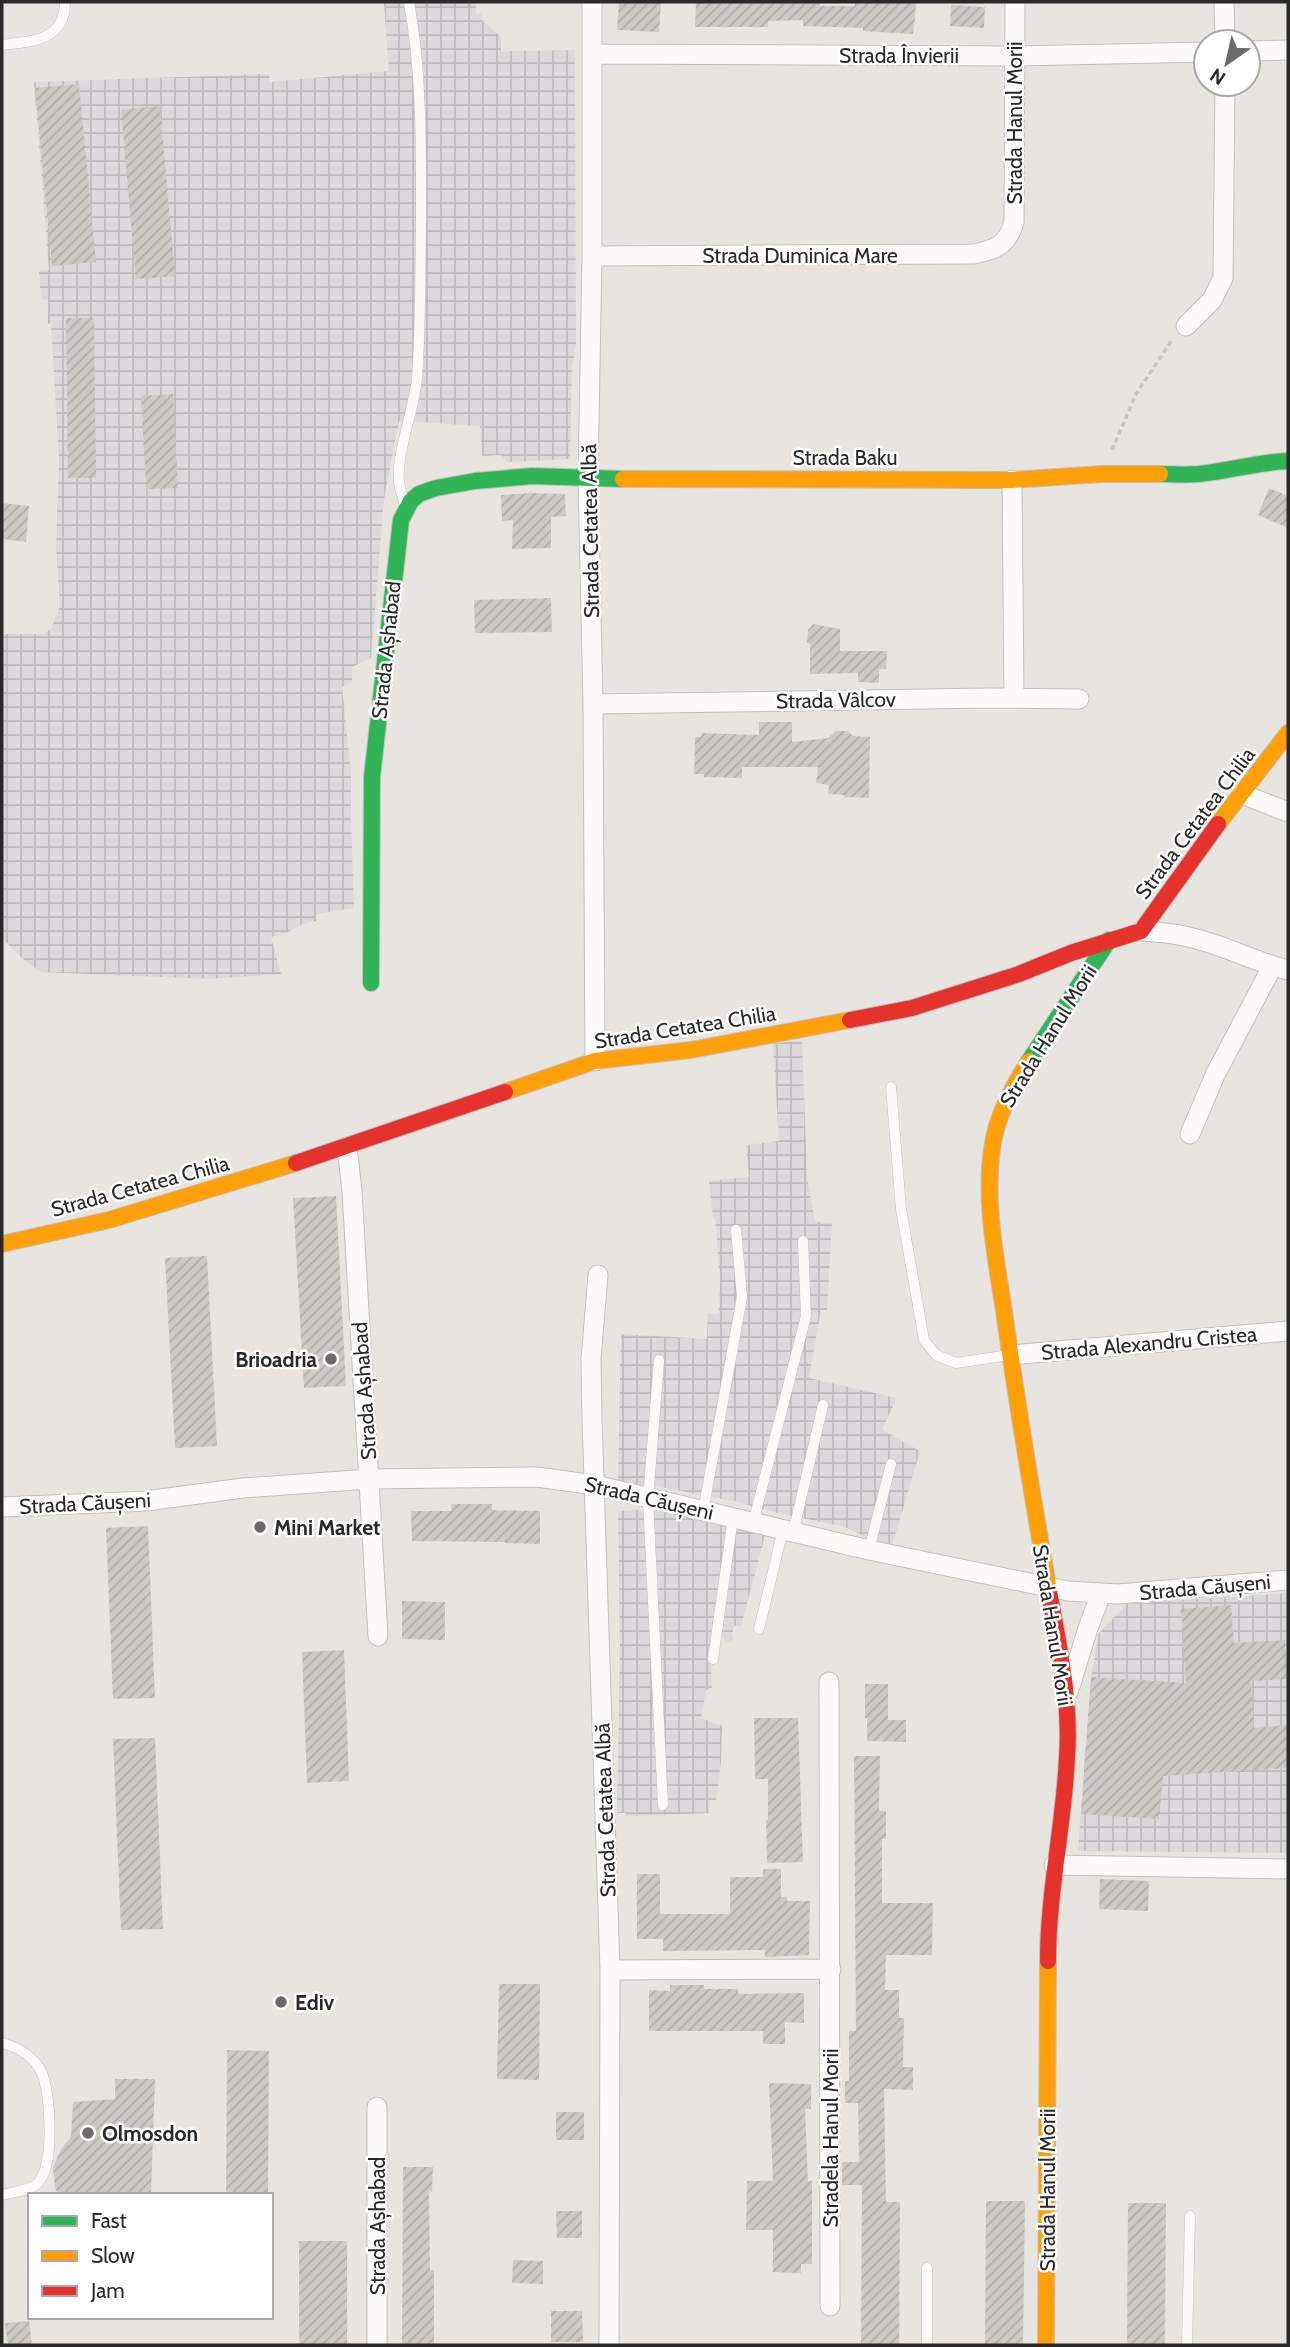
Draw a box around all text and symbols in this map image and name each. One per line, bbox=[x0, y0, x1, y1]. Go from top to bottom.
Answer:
north arrow bbox=[1192, 28, 1262, 98]
street label: Strada Hanul Morii bbox=[1002, 41, 1027, 205]
street label: Strada Învierii bbox=[839, 43, 959, 68]
text: N bbox=[1206, 63, 1230, 90]
street label: Strada Duminica Mare bbox=[702, 243, 898, 268]
street label: Strada Cetatea Albă bbox=[576, 444, 604, 618]
street label: Strada Baku bbox=[792, 445, 898, 470]
street label: Strada Așhabad bbox=[366, 580, 408, 720]
street label: Strada Vâlcov bbox=[776, 686, 897, 714]
street label: Strada Cetatea Chilia bbox=[1130, 742, 1260, 904]
street label: Strada Hanul Morii bbox=[994, 960, 1102, 1112]
street label: Strada Cetatea Chilia bbox=[593, 1000, 777, 1054]
street label: Strada Cetatea Chilia bbox=[48, 1150, 232, 1222]
street label: Strada Așhabad bbox=[347, 1321, 383, 1461]
street label: Strada Alexandru Cristea bbox=[1040, 1321, 1258, 1365]
place label: Brioadria bbox=[235, 1347, 318, 1372]
marker: Brioadria bbox=[323, 1351, 339, 1367]
street label: Strada Căușeni bbox=[582, 1471, 716, 1527]
street label: Strada Căușeni bbox=[19, 1487, 152, 1521]
place label: Mini Market bbox=[274, 1515, 380, 1540]
marker: Mini Market bbox=[252, 1519, 268, 1535]
street label: Strada Hanul Morii bbox=[1028, 1543, 1078, 1707]
street label: Strada Căușeni bbox=[1138, 1569, 1272, 1607]
street label: Strada Cetatea Albă bbox=[589, 1722, 621, 1898]
place label: Ediv bbox=[295, 1990, 335, 2015]
marker: Ediv bbox=[273, 1994, 289, 2010]
street label: Stradela Hanul Morii bbox=[818, 2049, 843, 2227]
street label: Strada Hanul Morii bbox=[1035, 2108, 1060, 2272]
place label: Olmosdon bbox=[102, 2121, 198, 2146]
marker: Olmosdon bbox=[80, 2125, 96, 2141]
street label: Strada Așhabad bbox=[365, 2157, 392, 2295]
legend bbox=[28, 2193, 273, 2319]
text: Fast bbox=[91, 2208, 127, 2233]
text: Slow bbox=[91, 2243, 135, 2268]
text: Jam bbox=[90, 2278, 125, 2303]

